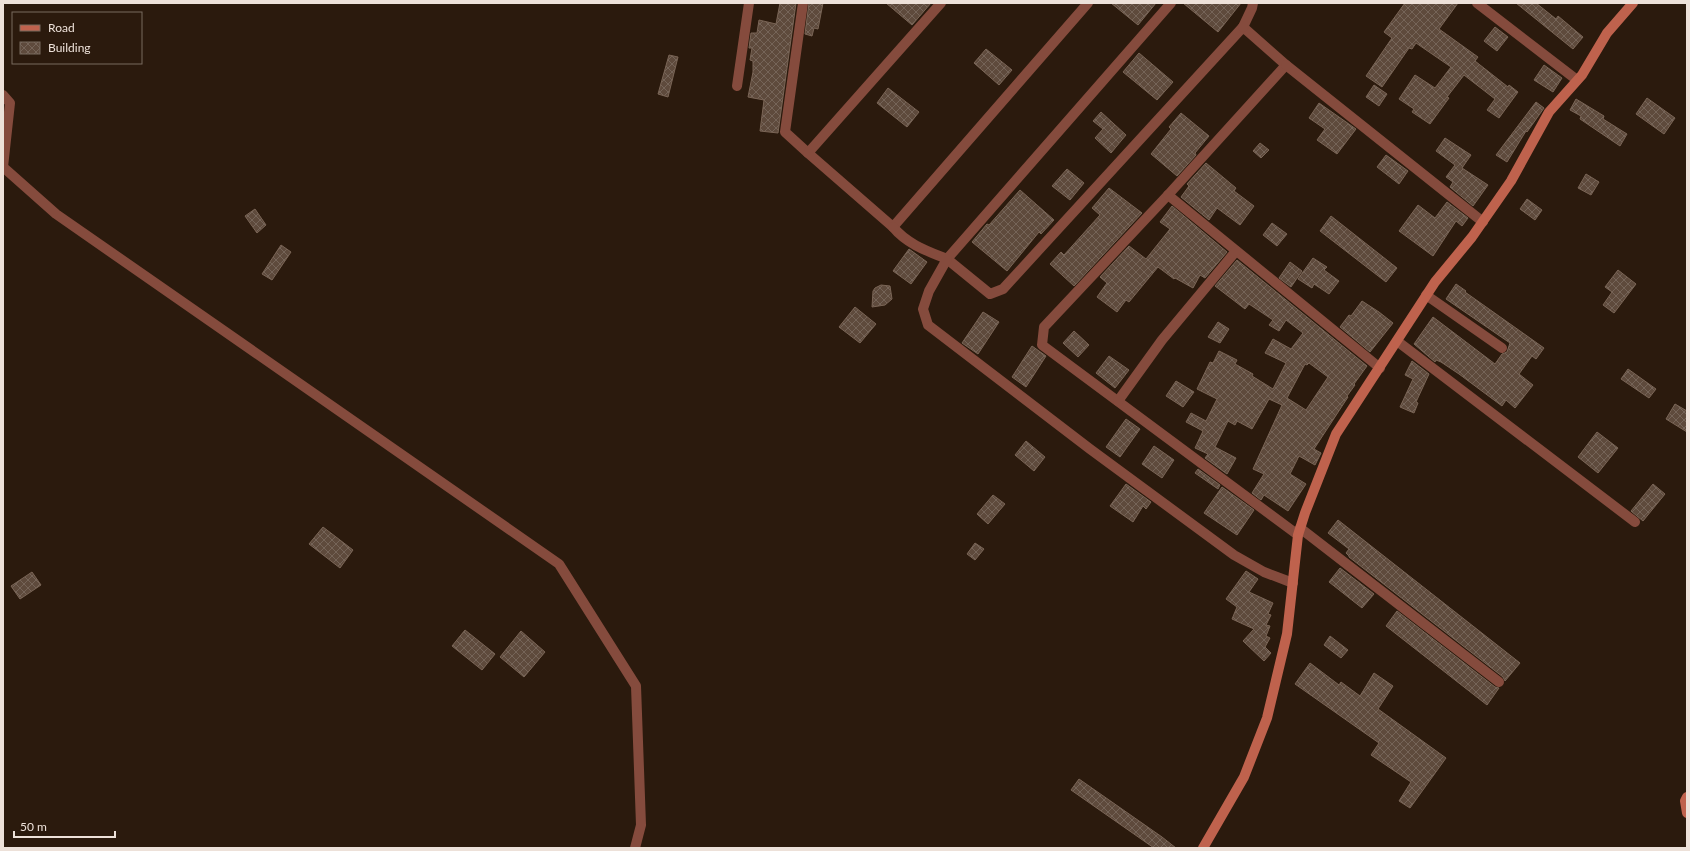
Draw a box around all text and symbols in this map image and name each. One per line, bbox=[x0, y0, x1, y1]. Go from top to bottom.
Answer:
legend bbox=[12, 12, 142, 64]
text: Road bbox=[48, 20, 75, 35]
text: Building bbox=[48, 40, 91, 55]
scale bar bbox=[14, 813, 115, 839]
text: 50 m bbox=[20, 819, 47, 834]

